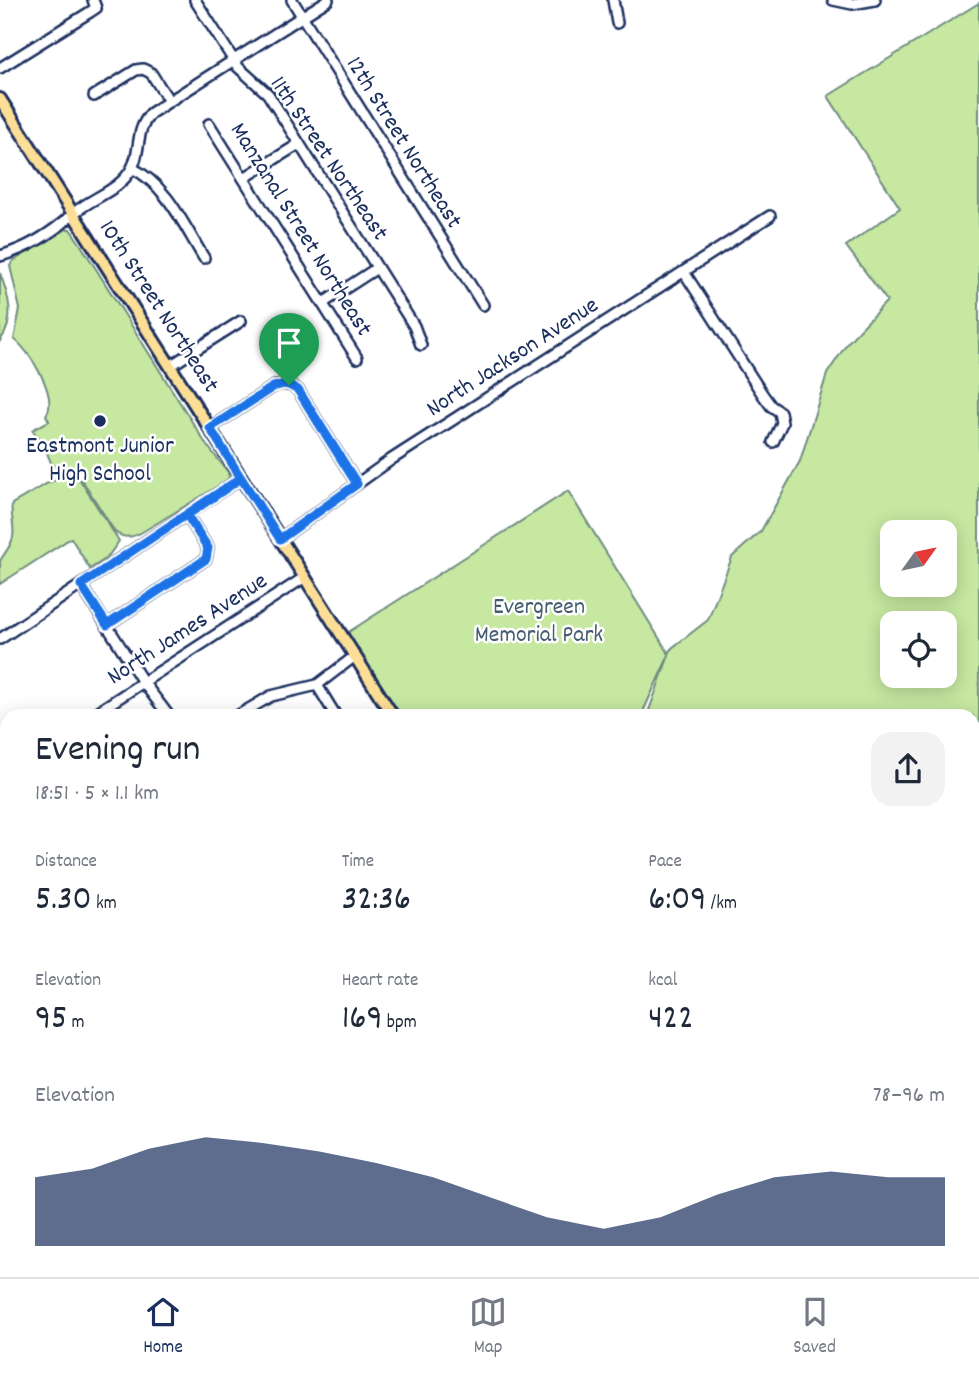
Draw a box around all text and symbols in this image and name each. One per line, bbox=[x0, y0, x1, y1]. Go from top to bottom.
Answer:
street label: 12th Street Northeast bbox=[336, 50, 470, 236]
street label: 11th Street Northeast bbox=[260, 70, 396, 248]
street label: Manzanal Street Northeast bbox=[220, 117, 380, 344]
street label: 10th Street Northeast bbox=[89, 214, 227, 400]
street label: North Jackson Avenue bbox=[420, 289, 606, 427]
pin bbox=[259, 313, 319, 385]
icon: arrive bbox=[270, 324, 308, 362]
marker: Eastmont Junior High School bbox=[92, 413, 108, 429]
place label: Eastmont Junior High School bbox=[26, 430, 174, 492]
north arrow bbox=[880, 520, 957, 597]
map controls bbox=[880, 520, 957, 688]
street label: North James Avenue bbox=[101, 565, 275, 695]
park label: Evergreen Memorial Park bbox=[475, 591, 603, 653]
button: locate bbox=[880, 611, 957, 688]
text: Evening run bbox=[35, 724, 200, 779]
button: share bbox=[871, 732, 945, 806]
text: 18:51 · 5 × 1.1 km bbox=[35, 778, 159, 811]
text: Distance bbox=[35, 849, 97, 876]
text: Time bbox=[342, 849, 374, 876]
text: Pace bbox=[648, 849, 682, 876]
text: 5.30 bbox=[35, 876, 92, 926]
text: 32:36 bbox=[342, 876, 411, 926]
text: 6:09 bbox=[648, 876, 706, 926]
text: km bbox=[92, 891, 117, 918]
text: /km bbox=[706, 891, 737, 918]
text: Elevation bbox=[35, 968, 101, 995]
text: Heart rate bbox=[342, 968, 418, 995]
text: kcal bbox=[648, 968, 677, 995]
text: 95 bbox=[35, 995, 67, 1045]
text: 169 bbox=[342, 995, 383, 1045]
text: 422 bbox=[648, 995, 693, 1045]
text: m bbox=[67, 1010, 85, 1037]
text: bpm bbox=[383, 1010, 417, 1037]
text: Elevation bbox=[35, 1080, 115, 1113]
text: 78–96 m bbox=[873, 1080, 945, 1113]
tab: Home bbox=[143, 1293, 183, 1362]
tab: Map bbox=[469, 1293, 507, 1362]
tab: Saved bbox=[793, 1293, 836, 1362]

